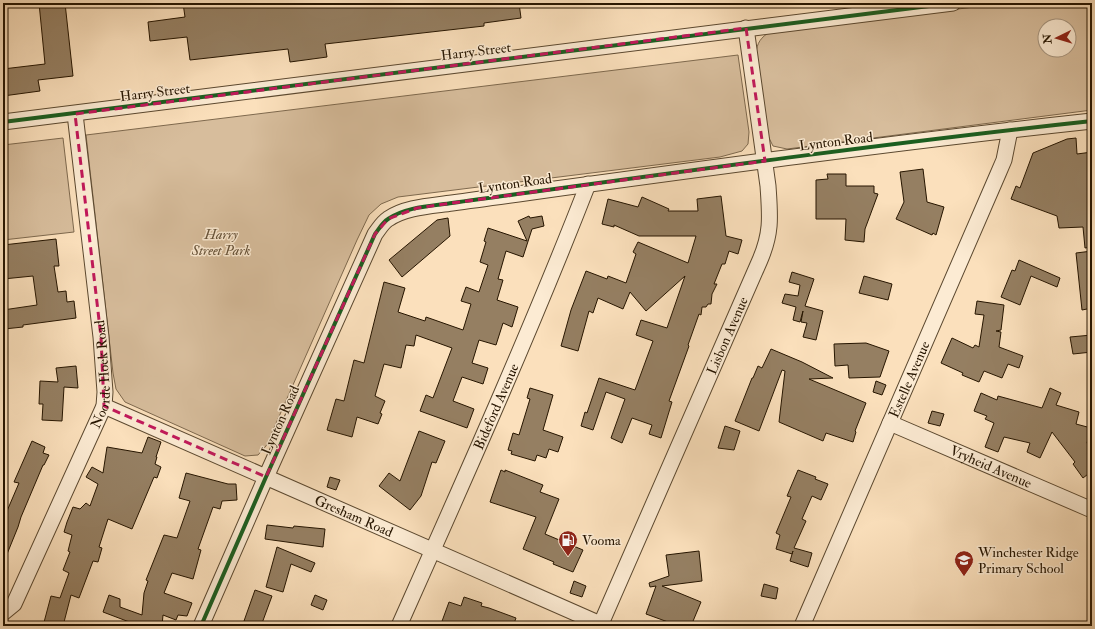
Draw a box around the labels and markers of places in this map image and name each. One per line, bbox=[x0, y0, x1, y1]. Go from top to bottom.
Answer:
fuel station icon: Vooma bbox=[557, 529, 579, 557]
place label: Vooma bbox=[582, 532, 621, 549]
place label: Winchester Ridge Primary School bbox=[977, 544, 1079, 578]
school or university icon: Winchester Ridge Primary School bbox=[953, 549, 975, 577]

